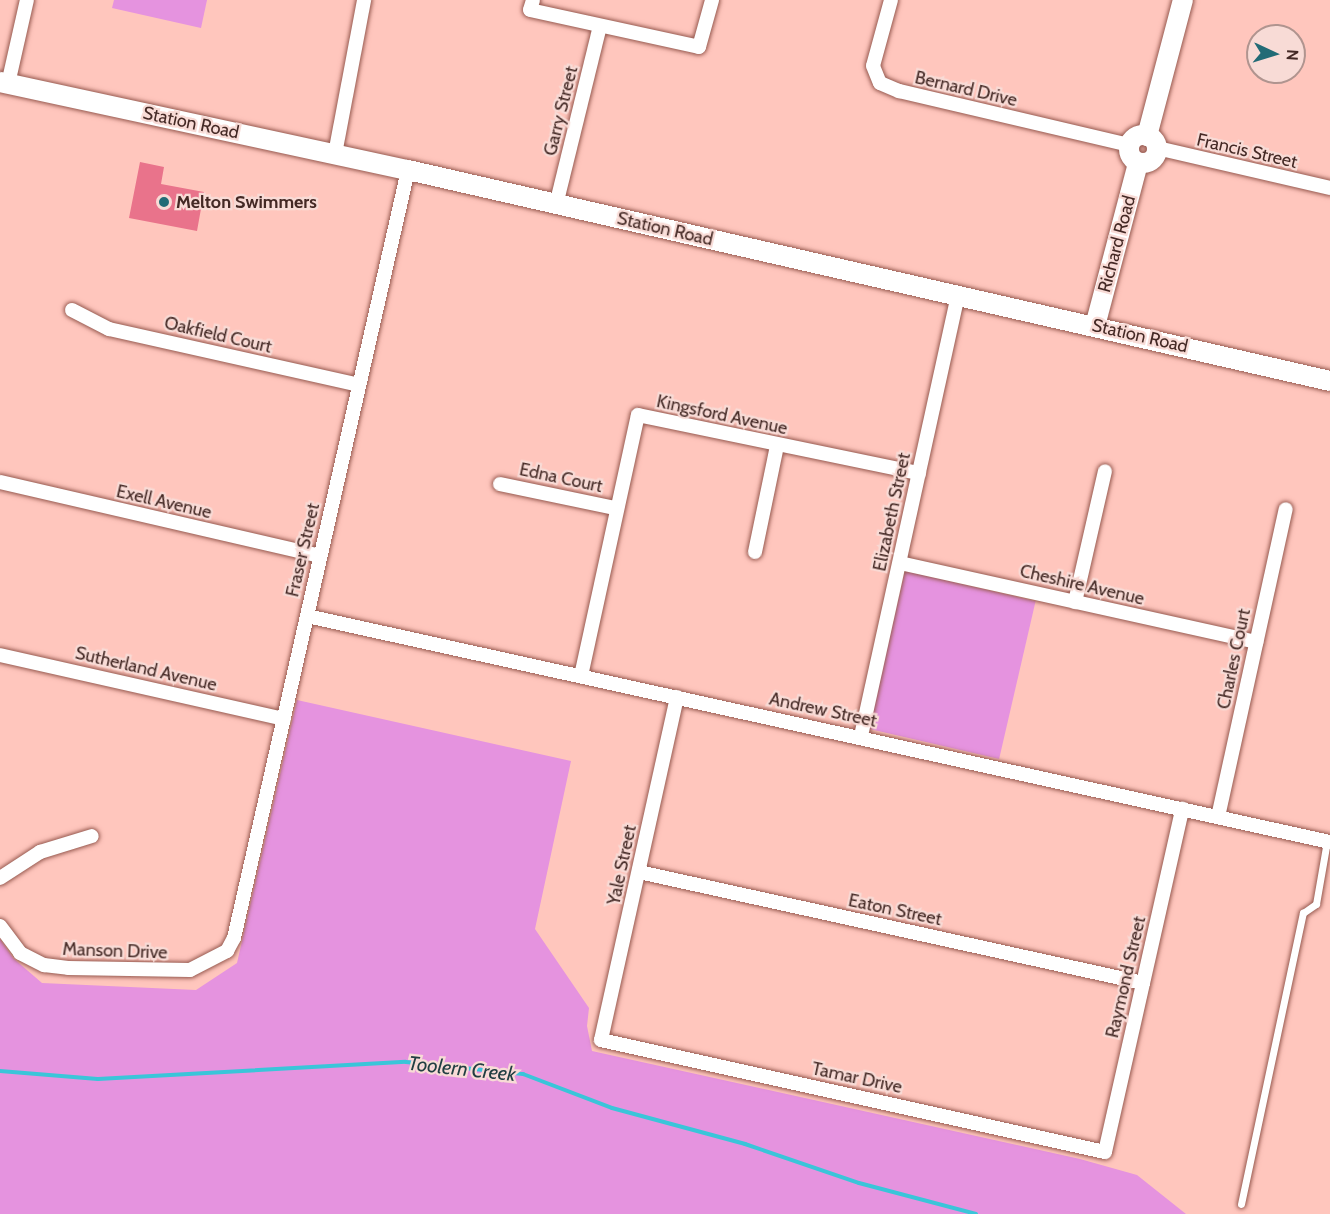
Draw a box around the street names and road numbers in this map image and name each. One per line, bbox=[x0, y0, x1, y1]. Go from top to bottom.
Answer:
street label: Garry Street bbox=[539, 64, 583, 158]
street label: Bernard Drive bbox=[913, 67, 1019, 111]
street label: Station Road bbox=[141, 102, 241, 144]
street label: Francis Street bbox=[1195, 129, 1299, 173]
street label: Richard Road bbox=[1094, 193, 1140, 295]
street label: Station Road bbox=[615, 207, 715, 251]
street label: Oakfield Court bbox=[162, 312, 274, 358]
street label: Station Road bbox=[1090, 314, 1190, 358]
street label: Kingsford Avenue bbox=[655, 391, 789, 439]
street label: Elizabeth Street bbox=[869, 451, 915, 573]
street label: Edna Court bbox=[518, 459, 604, 497]
street label: Exell Avenue bbox=[114, 481, 214, 523]
street label: Fraser Street bbox=[282, 501, 324, 599]
street label: Cheshire Avenue bbox=[1018, 560, 1146, 610]
street label: Charles Court bbox=[1213, 607, 1255, 711]
street label: Sutherland Avenue bbox=[73, 642, 219, 696]
street label: Andrew Street bbox=[767, 688, 879, 732]
street label: Yale Street bbox=[603, 823, 641, 907]
street label: Eaton Street bbox=[846, 890, 944, 930]
street label: Raymond Street bbox=[1102, 914, 1150, 1040]
street label: Manson Drive bbox=[62, 938, 168, 964]
street label: Tamar Drive bbox=[810, 1058, 904, 1098]

